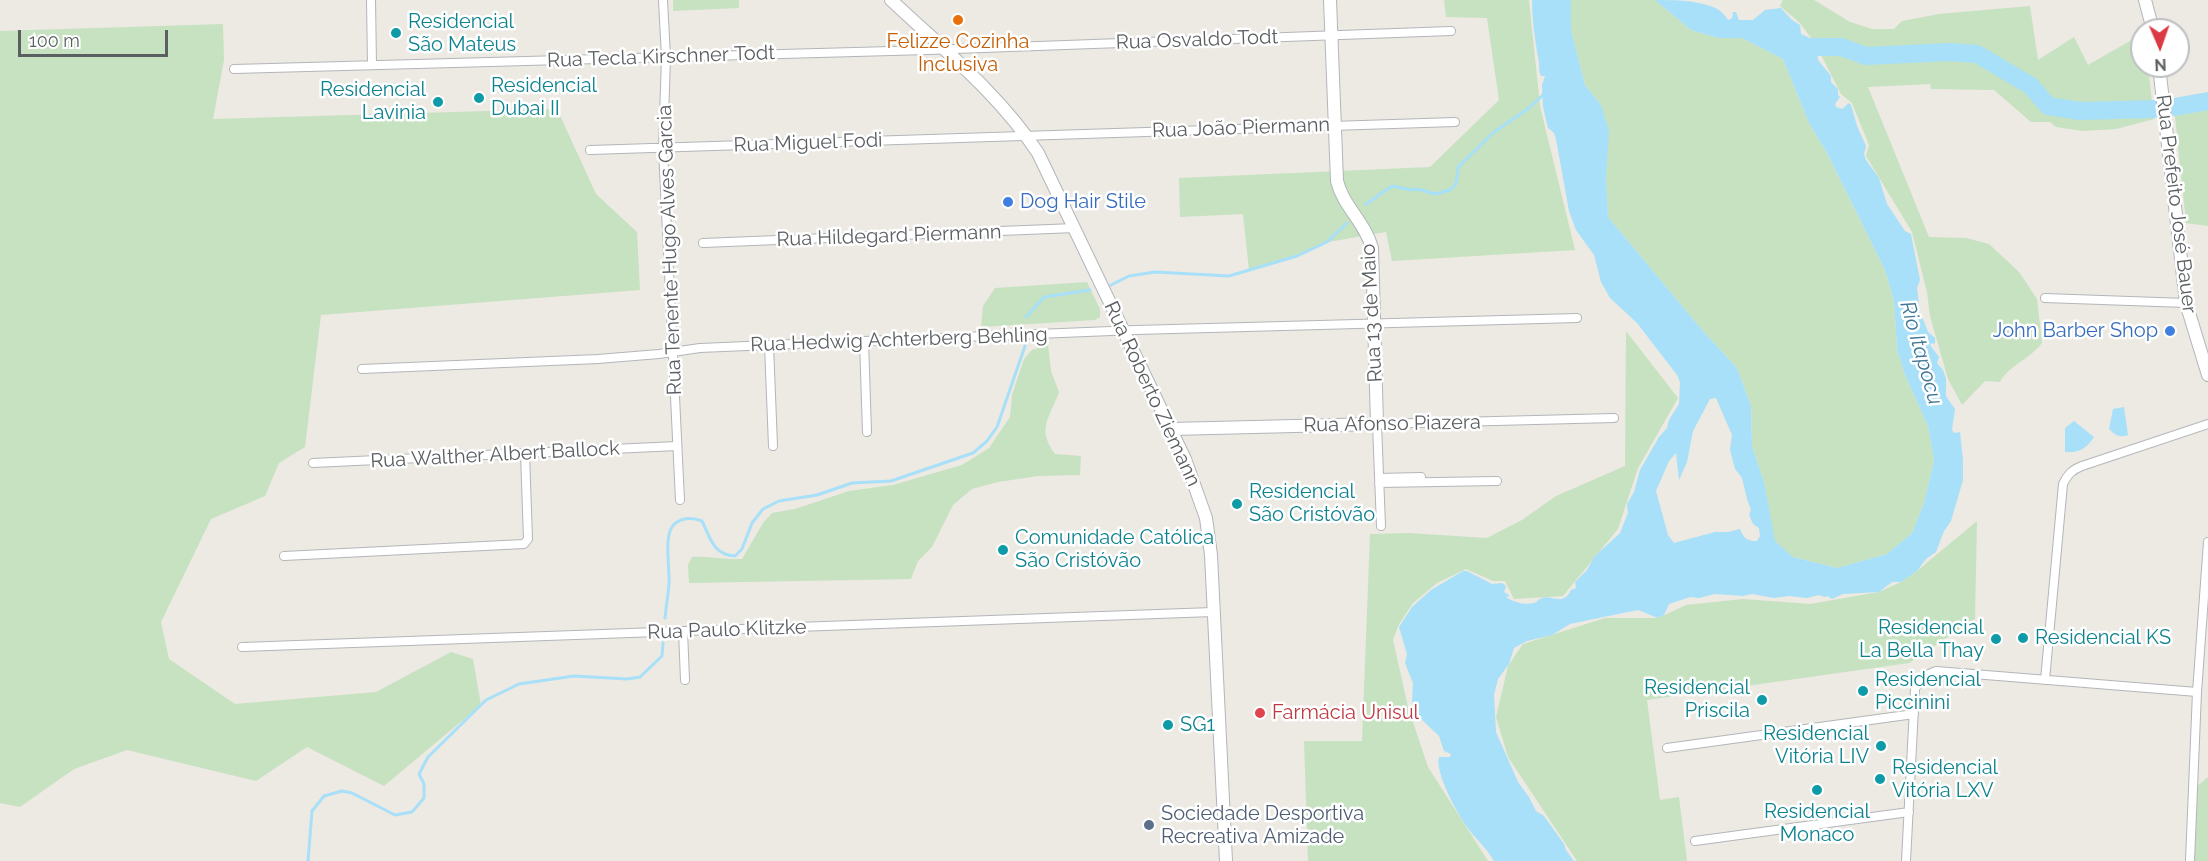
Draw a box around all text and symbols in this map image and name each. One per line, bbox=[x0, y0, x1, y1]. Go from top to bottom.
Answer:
place label: Residencial São Mateus bbox=[408, 10, 516, 57]
marker: Felizze Cozinha Inclusiva bbox=[951, 13, 965, 27]
scale bar bbox=[21, 18, 171, 56]
north arrow bbox=[2130, 18, 2190, 78]
street label: Rua Osvaldo Todt bbox=[1115, 25, 1279, 55]
marker: Residencial São Mateus bbox=[389, 26, 403, 40]
text: 100 m bbox=[29, 30, 80, 51]
place label: Felizze Cozinha Inclusiva bbox=[887, 30, 1029, 77]
street label: Rua Tecla Kirschner Todt bbox=[547, 41, 775, 73]
text: N bbox=[2154, 55, 2167, 74]
place label: Residencial Dubai II bbox=[491, 74, 597, 121]
place label: Residencial Lavinia bbox=[320, 78, 426, 125]
marker: Residencial Dubai II bbox=[472, 91, 486, 105]
street label: Rua Prefeito José Bauer bbox=[2151, 93, 2201, 315]
marker: Residencial Lavinia bbox=[431, 95, 445, 109]
street label: Rua Tenente Hugo Alves Garcia bbox=[653, 104, 687, 396]
street label: Rua João Piermann bbox=[1152, 113, 1330, 143]
street label: Rua Miguel Fodi bbox=[733, 128, 883, 158]
place label: Dog Hair Stile bbox=[1020, 190, 1146, 214]
marker: Dog Hair Stile bbox=[1001, 195, 1015, 209]
street label: Rua Hildegard Piermann bbox=[776, 220, 1002, 252]
street label: Rua 13 de Maio bbox=[1356, 243, 1388, 383]
street label: Rua Roberto Ziemann bbox=[1099, 298, 1205, 490]
water label: Rio Itapocu bbox=[1894, 298, 1948, 408]
place label: John Barber Shop bbox=[1993, 319, 2158, 343]
street label: Rua Hedwig Achterberg Behling bbox=[750, 323, 1048, 357]
marker: John Barber Shop bbox=[2163, 324, 2177, 338]
street label: Rua Afonso Piazera bbox=[1303, 410, 1481, 438]
street label: Rua Walther Albert Ballock bbox=[370, 436, 620, 474]
place label: Residencial São Cristóvão bbox=[1249, 480, 1375, 527]
marker: Residencial São Cristóvão bbox=[1230, 497, 1244, 511]
place label: Comunidade Católica São Cristóvão bbox=[1015, 526, 1214, 573]
marker: Comunidade Católica São Cristóvão bbox=[996, 543, 1010, 557]
street label: Rua Paulo Klitzke bbox=[647, 615, 807, 645]
place label: Residencial La Bella Thay bbox=[1859, 616, 1984, 663]
place label: Residencial KS bbox=[2035, 626, 2171, 650]
marker: Residencial KS bbox=[2016, 631, 2030, 645]
marker: Residencial La Bella Thay bbox=[1989, 632, 2003, 646]
place label: Residencial Piccinini bbox=[1875, 668, 1981, 715]
place label: Residencial Priscila bbox=[1644, 676, 1750, 723]
marker: Residencial Piccinini bbox=[1856, 684, 1870, 698]
marker: Residencial Priscila bbox=[1755, 693, 1769, 707]
place label: Farmácia Unisul bbox=[1272, 701, 1419, 725]
marker: Farmácia Unisul bbox=[1253, 706, 1267, 720]
place label: SG1 bbox=[1180, 713, 1215, 737]
marker: SG1 bbox=[1161, 718, 1175, 732]
place label: Residencial Vitória LIV bbox=[1763, 722, 1869, 769]
marker: Residencial Vitória LIV bbox=[1874, 739, 1888, 753]
place label: Residencial Vitória LXV bbox=[1892, 756, 1998, 803]
marker: Residencial Vitória LXV bbox=[1873, 772, 1887, 786]
marker: Residencial Monaco bbox=[1810, 783, 1824, 797]
place label: Residencial Monaco bbox=[1764, 800, 1870, 847]
place label: Sociedade Desportiva Recreativa Amizade bbox=[1161, 802, 1364, 849]
marker: Sociedade Desportiva Recreativa Amizade bbox=[1142, 818, 1156, 832]

